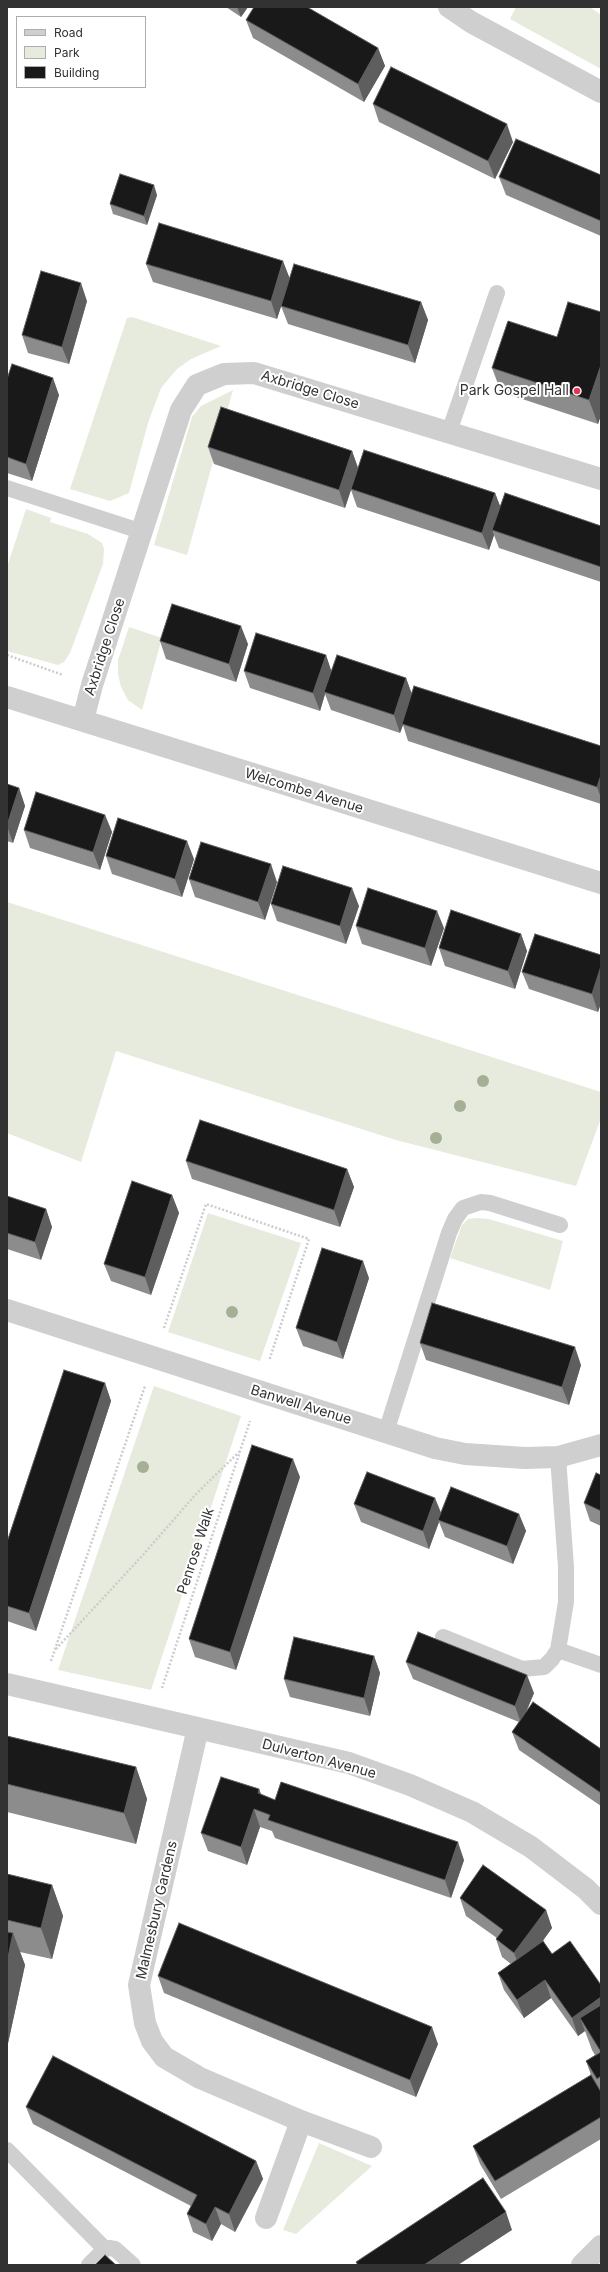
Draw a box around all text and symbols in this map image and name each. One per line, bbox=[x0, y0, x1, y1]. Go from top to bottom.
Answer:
legend bbox=[16, 16, 146, 88]
text: Road bbox=[54, 25, 83, 40]
text: Park bbox=[54, 45, 80, 60]
text: Building bbox=[54, 65, 99, 80]
street label: Axbridge Close bbox=[259, 367, 361, 413]
place label: Park Gospel Hall bbox=[460, 383, 569, 399]
marker: Park Gospel Hall bbox=[572, 386, 582, 396]
street label: Axbridge Close bbox=[81, 596, 129, 698]
street label: Welcombe Avenue bbox=[243, 765, 365, 817]
street label: Banwell Avenue bbox=[249, 1382, 353, 1428]
street label: Penrose Walk bbox=[174, 1505, 218, 1597]
street label: Dulverton Avenue bbox=[260, 1736, 378, 1782]
street label: Malmesbury Gardens bbox=[133, 1839, 181, 1981]

